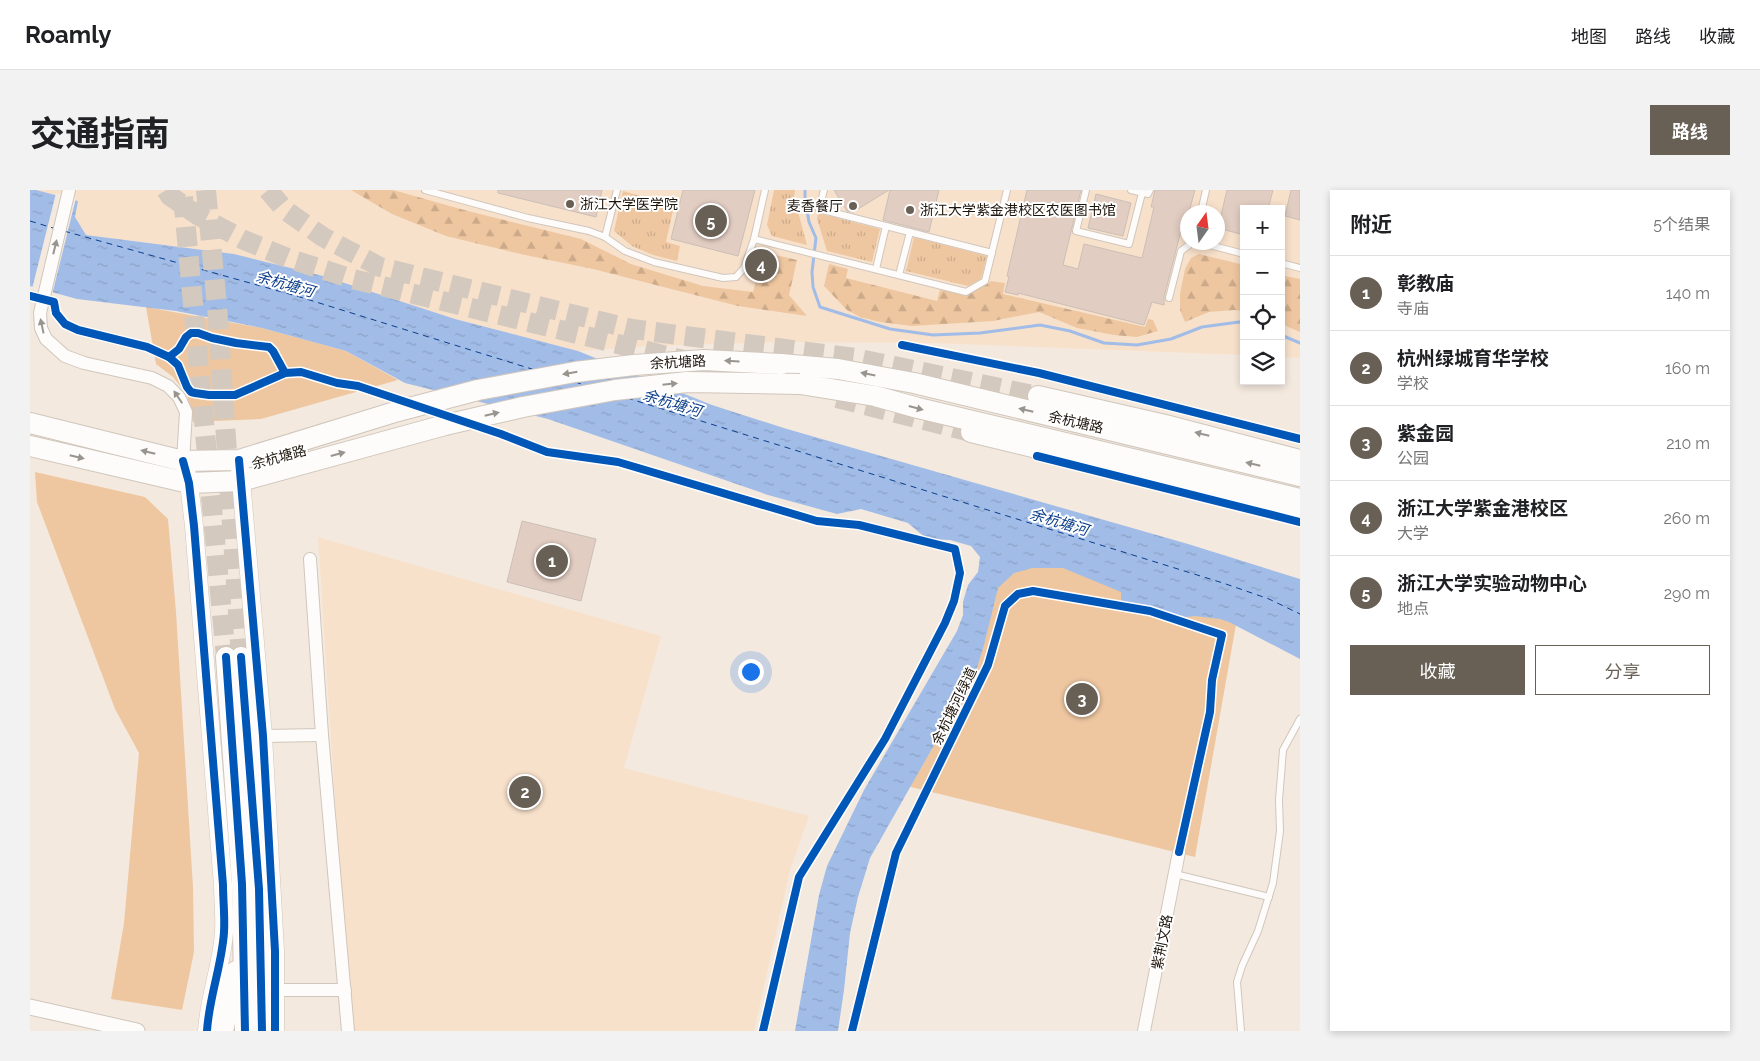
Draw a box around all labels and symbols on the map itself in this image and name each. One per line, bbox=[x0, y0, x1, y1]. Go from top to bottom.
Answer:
place label: 浙江大学医学院 bbox=[580, 196, 678, 212]
marker: 浙江大学医学院 bbox=[564, 198, 576, 210]
place label: 麦香餐厅 bbox=[787, 198, 843, 214]
marker: 麦香餐厅 bbox=[847, 200, 859, 212]
pin: 5 bbox=[695, 202, 727, 240]
place label: 浙江大学紫金港校区农医图书馆 bbox=[920, 202, 1116, 218]
marker: 浙江大学紫金港校区农医图书馆 bbox=[904, 204, 916, 216]
north arrow bbox=[1180, 205, 1225, 250]
one-way arrow bbox=[51, 240, 59, 255]
pin: 4 bbox=[745, 246, 777, 284]
water label: 余杭塘河 bbox=[254, 267, 319, 302]
one-way arrow bbox=[38, 318, 46, 334]
street label: 余杭塘路 bbox=[650, 353, 706, 371]
one-way arrow bbox=[724, 357, 740, 365]
one-way arrow bbox=[562, 369, 578, 377]
one-way arrow bbox=[860, 370, 876, 378]
one-way arrow bbox=[662, 380, 678, 388]
water label: 余杭塘河 bbox=[641, 386, 706, 421]
one-way arrow bbox=[173, 390, 183, 404]
one-way arrow bbox=[909, 404, 924, 412]
one-way arrow bbox=[1019, 406, 1034, 414]
street label: 余杭塘路 bbox=[1047, 408, 1105, 436]
one-way arrow bbox=[485, 410, 500, 418]
one-way arrow bbox=[1194, 430, 1209, 438]
street label: 余杭塘路 bbox=[250, 442, 308, 472]
one-way arrow bbox=[141, 448, 156, 456]
one-way arrow bbox=[331, 450, 346, 458]
one-way arrow bbox=[70, 453, 85, 461]
one-way arrow bbox=[1245, 460, 1260, 468]
water label: 余杭塘河 bbox=[1028, 505, 1093, 540]
pin: 1 bbox=[536, 542, 568, 580]
your location bbox=[738, 659, 764, 685]
street label: 余杭塘河绿道 bbox=[928, 665, 980, 747]
pin: 3 bbox=[1066, 680, 1098, 718]
pin: 2 bbox=[509, 773, 541, 811]
street label: 紫荆文路 bbox=[1149, 913, 1175, 971]

